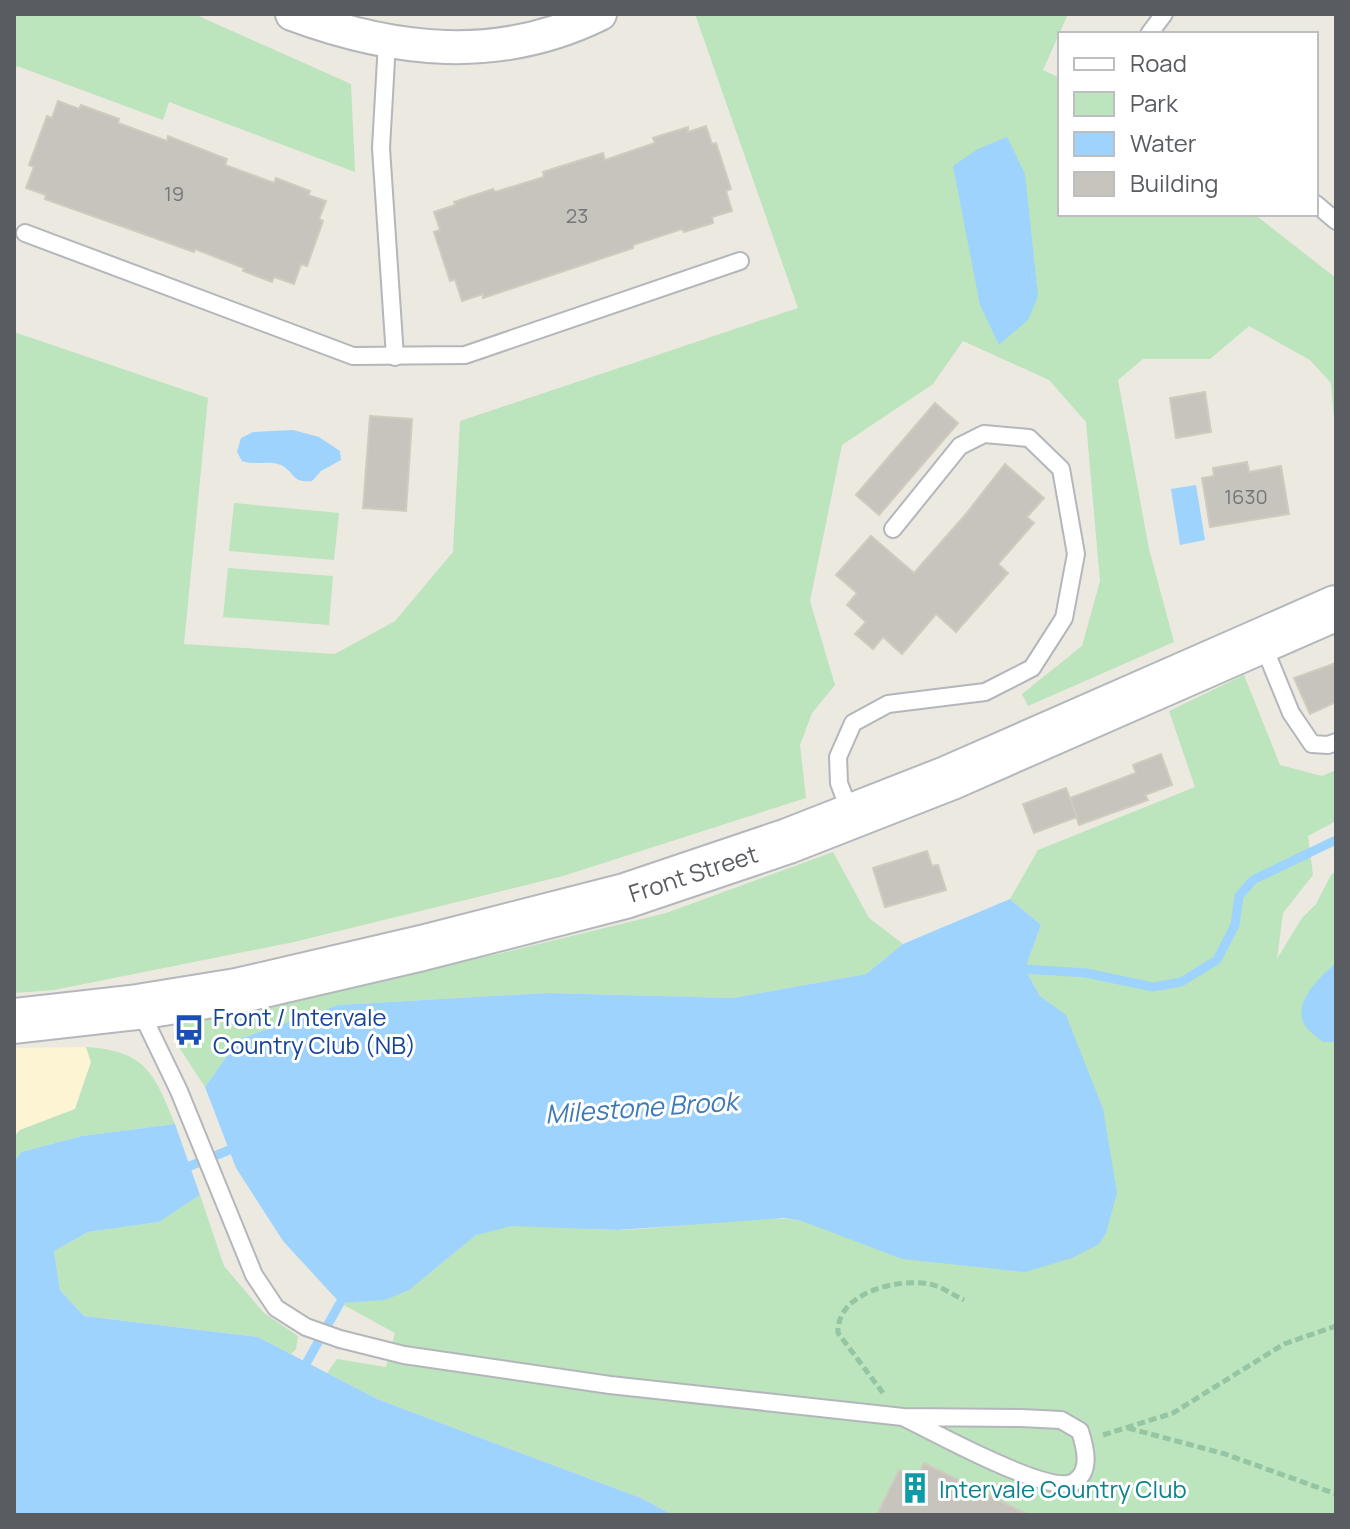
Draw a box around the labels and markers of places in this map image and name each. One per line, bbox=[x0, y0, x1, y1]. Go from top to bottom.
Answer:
place label: Front / Intervale Country Club (NB) bbox=[213, 1000, 416, 1061]
bus stop icon: Front / Intervale Country Club (NB) bbox=[172, 1013, 206, 1047]
building icon: Intervale Country Club bbox=[898, 1471, 932, 1505]
place label: Intervale Country Club bbox=[939, 1472, 1187, 1505]

